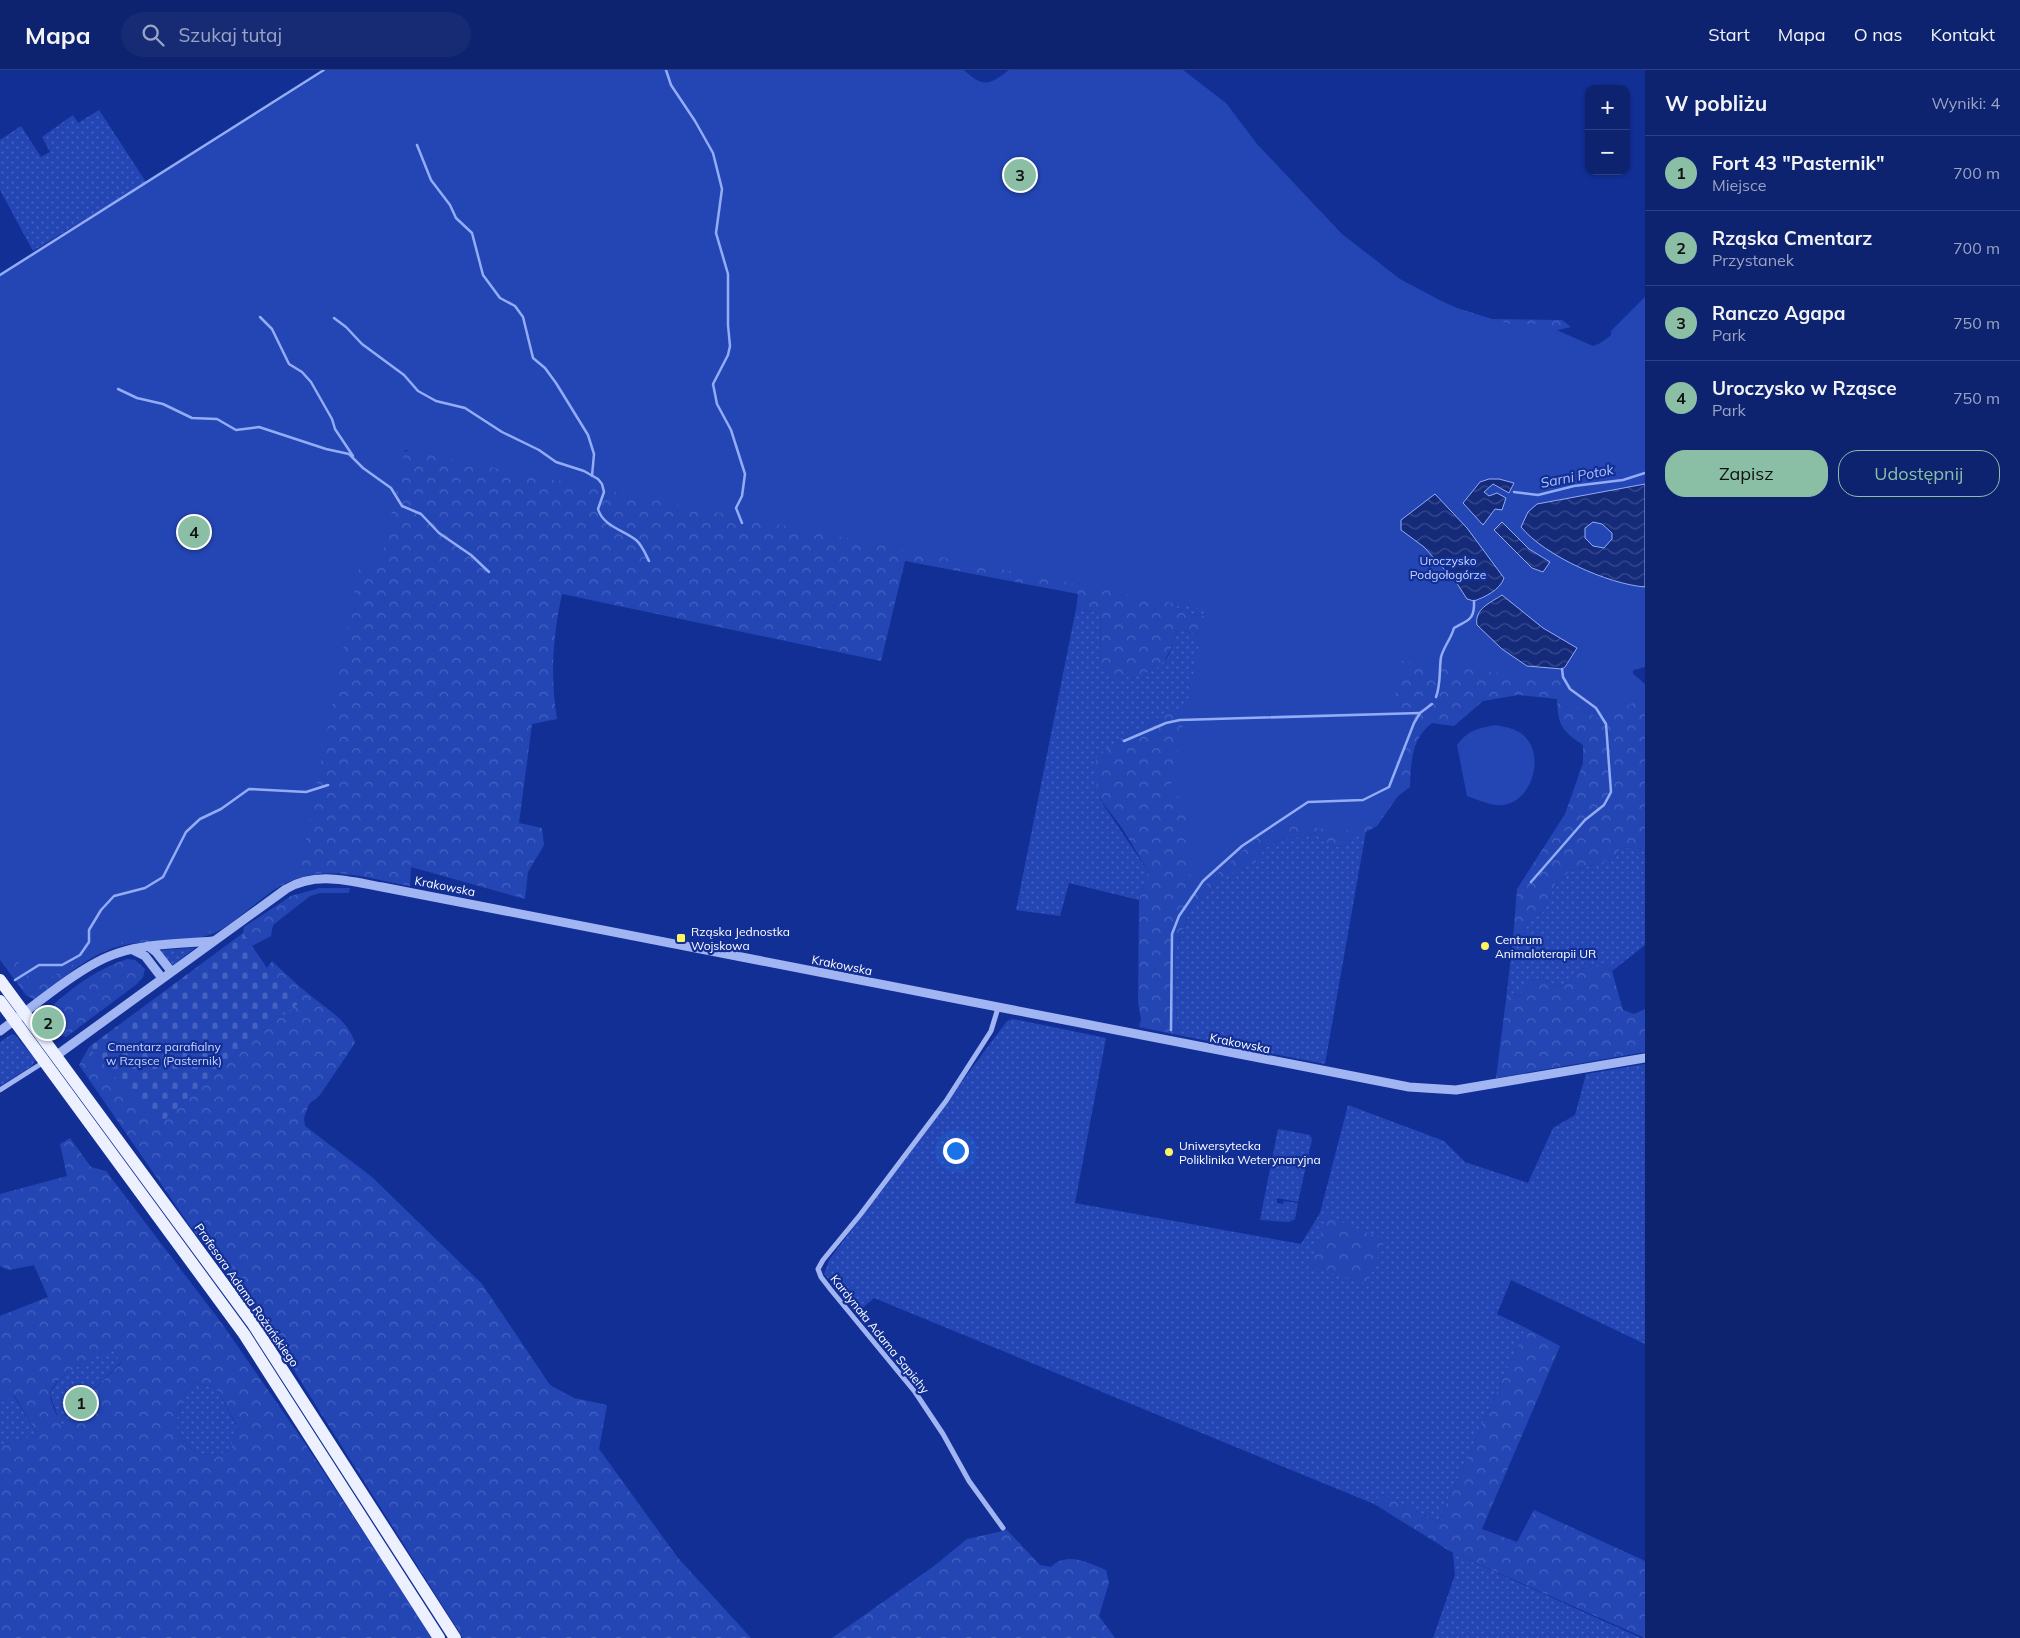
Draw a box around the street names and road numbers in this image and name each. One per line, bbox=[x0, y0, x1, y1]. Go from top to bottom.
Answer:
street label: Krakowska bbox=[413, 873, 477, 899]
street label: Krakowska bbox=[810, 952, 874, 978]
street label: Krakowska bbox=[1208, 1030, 1272, 1056]
street label: Profesora Adama Rożańskiego bbox=[192, 1220, 302, 1370]
street label: Kardynała Adama Sapiehy bbox=[827, 1271, 933, 1397]

